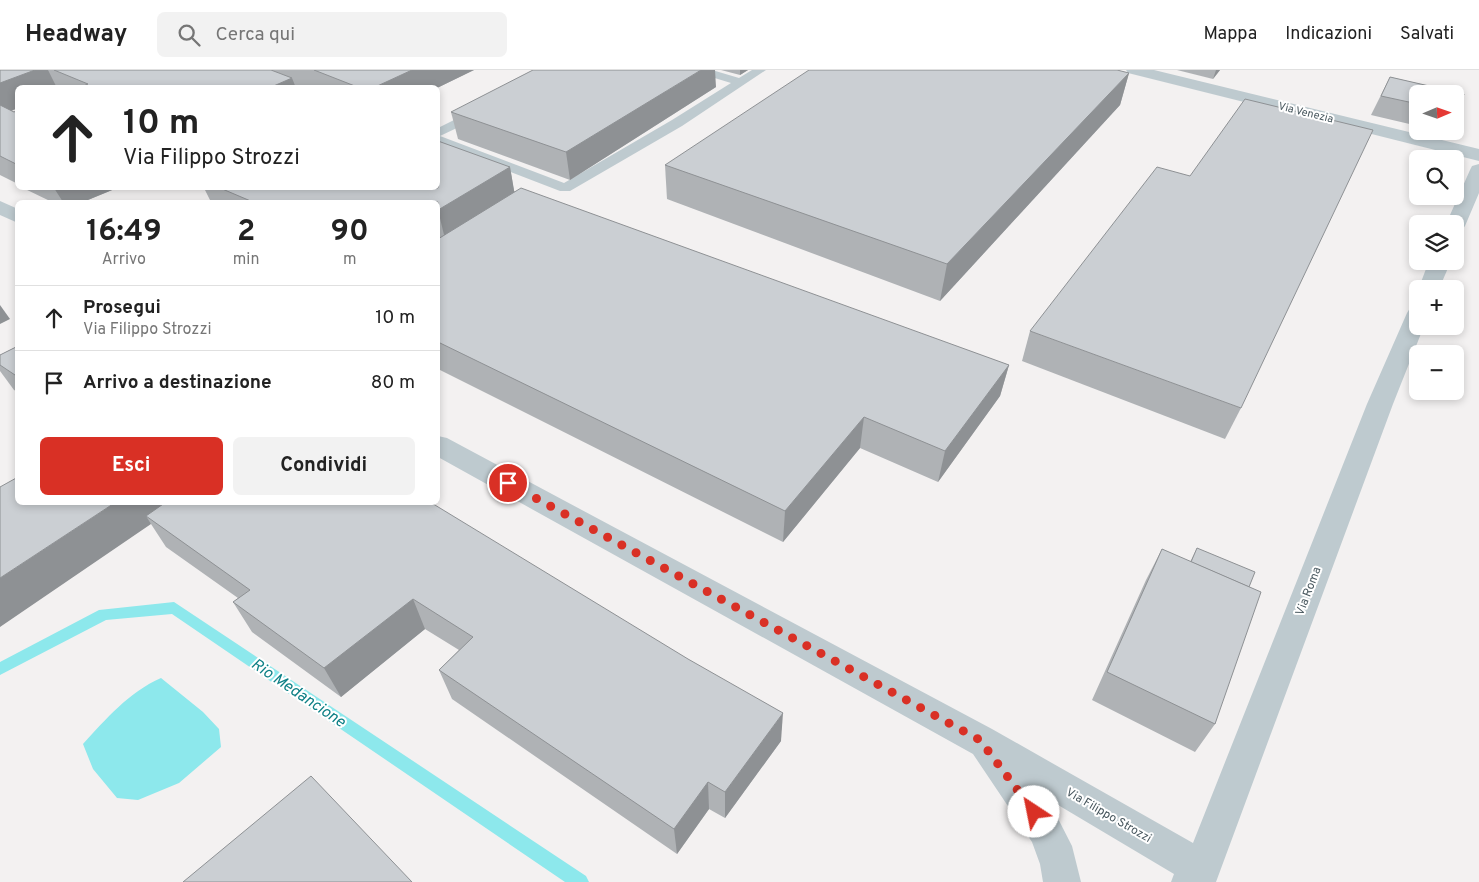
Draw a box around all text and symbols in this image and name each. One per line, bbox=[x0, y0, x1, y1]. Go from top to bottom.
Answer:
search box bbox=[157, 12, 507, 57]
text: Headway bbox=[25, 20, 127, 50]
icon: search bbox=[175, 21, 203, 49]
text: Cerca qui bbox=[215, 23, 295, 47]
text: Mappa bbox=[1204, 23, 1257, 46]
text: Indicazioni bbox=[1285, 23, 1372, 46]
text: Salvati bbox=[1400, 23, 1454, 46]
north arrow bbox=[1409, 85, 1464, 140]
map controls bbox=[1409, 85, 1464, 400]
street label: Via Venezia bbox=[1277, 99, 1335, 127]
text: 10 m bbox=[123, 102, 199, 146]
icon: ahead bbox=[40, 105, 105, 170]
text: Via Filippo Strozzi bbox=[123, 145, 300, 172]
button: search bbox=[1409, 150, 1464, 205]
text: 16:49 bbox=[86, 214, 162, 251]
text: 2 bbox=[237, 214, 255, 251]
text: 90 bbox=[331, 214, 369, 251]
button: layers bbox=[1409, 215, 1464, 270]
text: Arrivo bbox=[102, 250, 146, 270]
text: min bbox=[233, 250, 259, 270]
text: m bbox=[343, 250, 356, 270]
button: + bbox=[1409, 280, 1464, 335]
text: Prosegui bbox=[83, 296, 161, 320]
icon: ahead bbox=[40, 304, 68, 332]
text: 10 m bbox=[375, 306, 415, 330]
text: Via Filippo Strozzi bbox=[83, 320, 212, 340]
button: − bbox=[1409, 345, 1464, 400]
icon: arrive bbox=[40, 369, 68, 397]
text: Arrivo a destinazione bbox=[83, 371, 272, 395]
text: 80 m bbox=[371, 371, 415, 395]
button: Esci bbox=[40, 437, 223, 495]
button: Condividi bbox=[233, 437, 415, 495]
pin bbox=[487, 462, 529, 504]
icon: arrive bbox=[494, 469, 522, 497]
street label: Via Roma bbox=[1292, 565, 1326, 618]
water label: Rio Medancione bbox=[247, 655, 350, 733]
position arrow bbox=[1007, 785, 1059, 837]
street label: Via Filippo Strozzi bbox=[1063, 785, 1154, 847]

